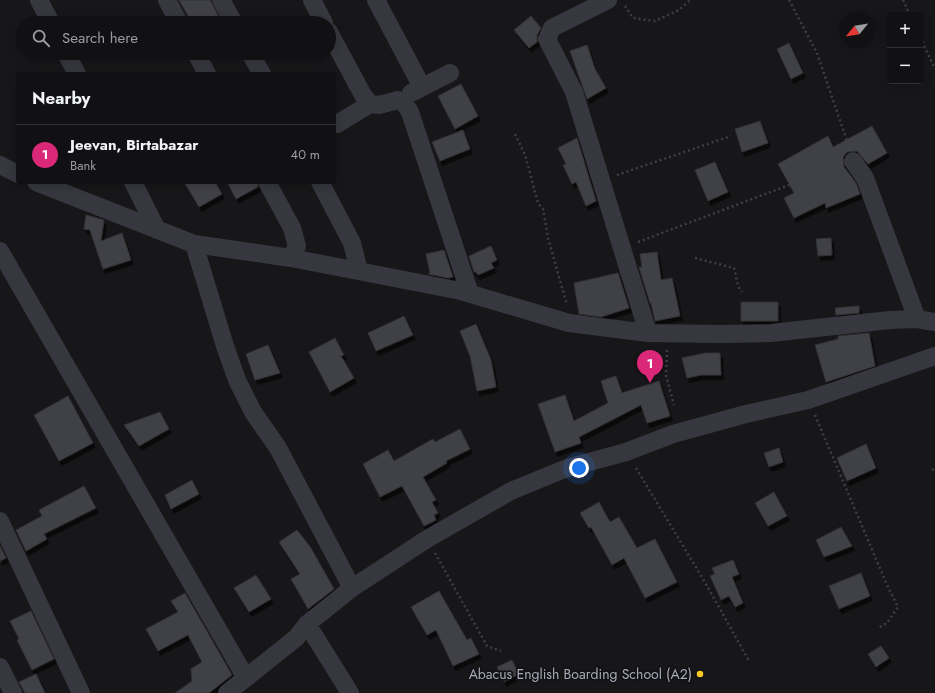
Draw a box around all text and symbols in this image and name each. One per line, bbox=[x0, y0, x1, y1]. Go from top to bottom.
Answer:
north arrow bbox=[839, 12, 875, 48]
map controls bbox=[887, 12, 923, 84]
button: + bbox=[887, 12, 923, 48]
search box bbox=[16, 16, 336, 60]
icon: search bbox=[30, 27, 52, 49]
text: Search here bbox=[62, 27, 138, 49]
button: − bbox=[887, 48, 923, 84]
text: Nearby bbox=[32, 86, 90, 110]
text: Jeevan, Birtabazar bbox=[70, 134, 198, 156]
text: 1 bbox=[42, 145, 48, 164]
text: 40 m bbox=[291, 145, 320, 164]
text: Bank bbox=[70, 156, 96, 175]
pin: 1 bbox=[637, 350, 663, 383]
your location bbox=[569, 458, 589, 478]
place label: Abacus English Boarding School (A2) bbox=[469, 664, 692, 684]
marker: Abacus English Boarding School (A2) bbox=[695, 669, 705, 679]

